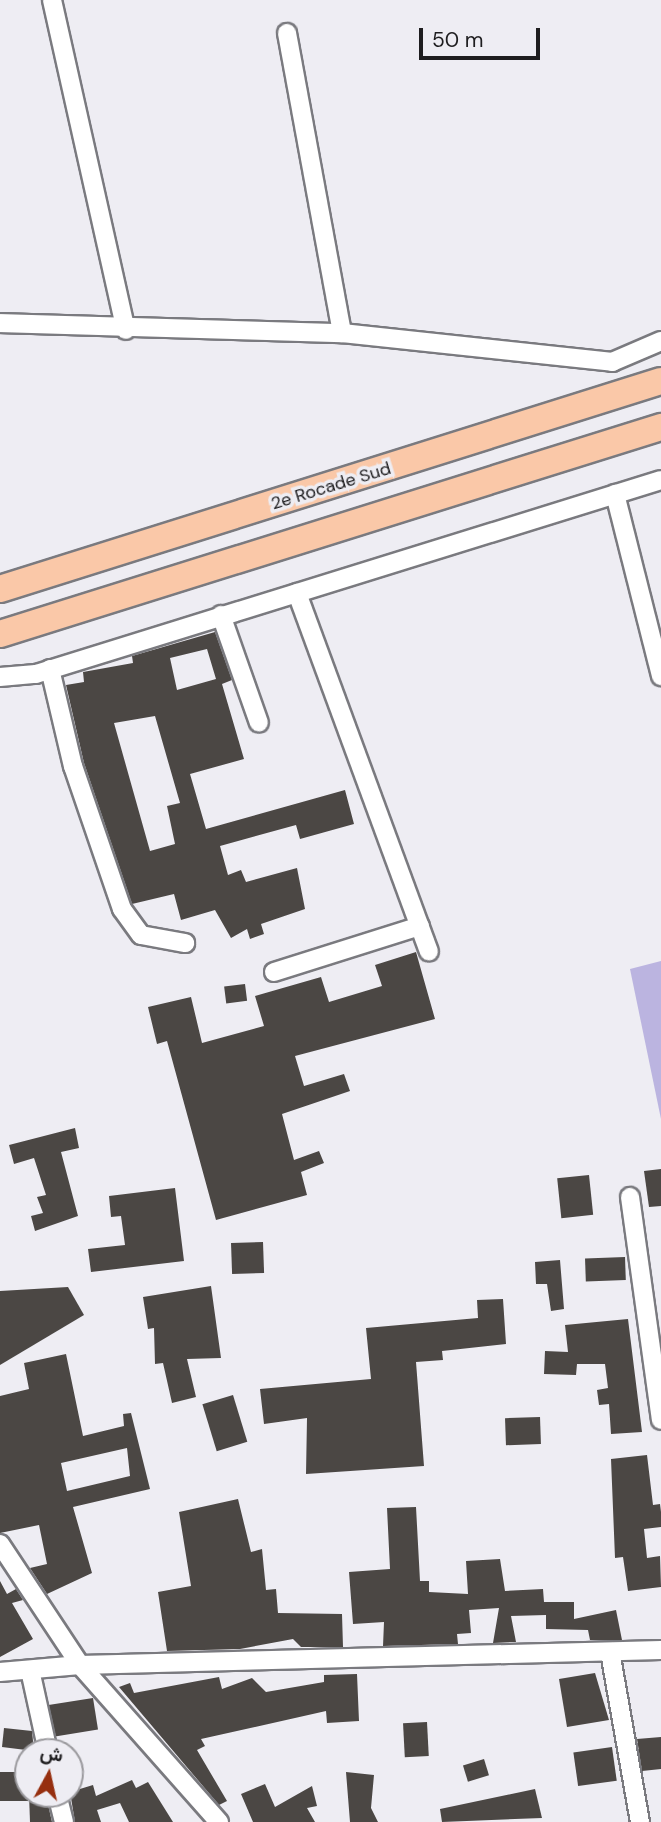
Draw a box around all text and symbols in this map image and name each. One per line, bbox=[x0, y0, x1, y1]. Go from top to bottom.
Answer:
scale bar bbox=[423, 14, 544, 58]
text: 50 m bbox=[432, 26, 483, 54]
street label: 2e Rocade Sud bbox=[268, 457, 394, 515]
north arrow bbox=[14, 1738, 84, 1808]
text: ش bbox=[39, 1740, 65, 1768]

